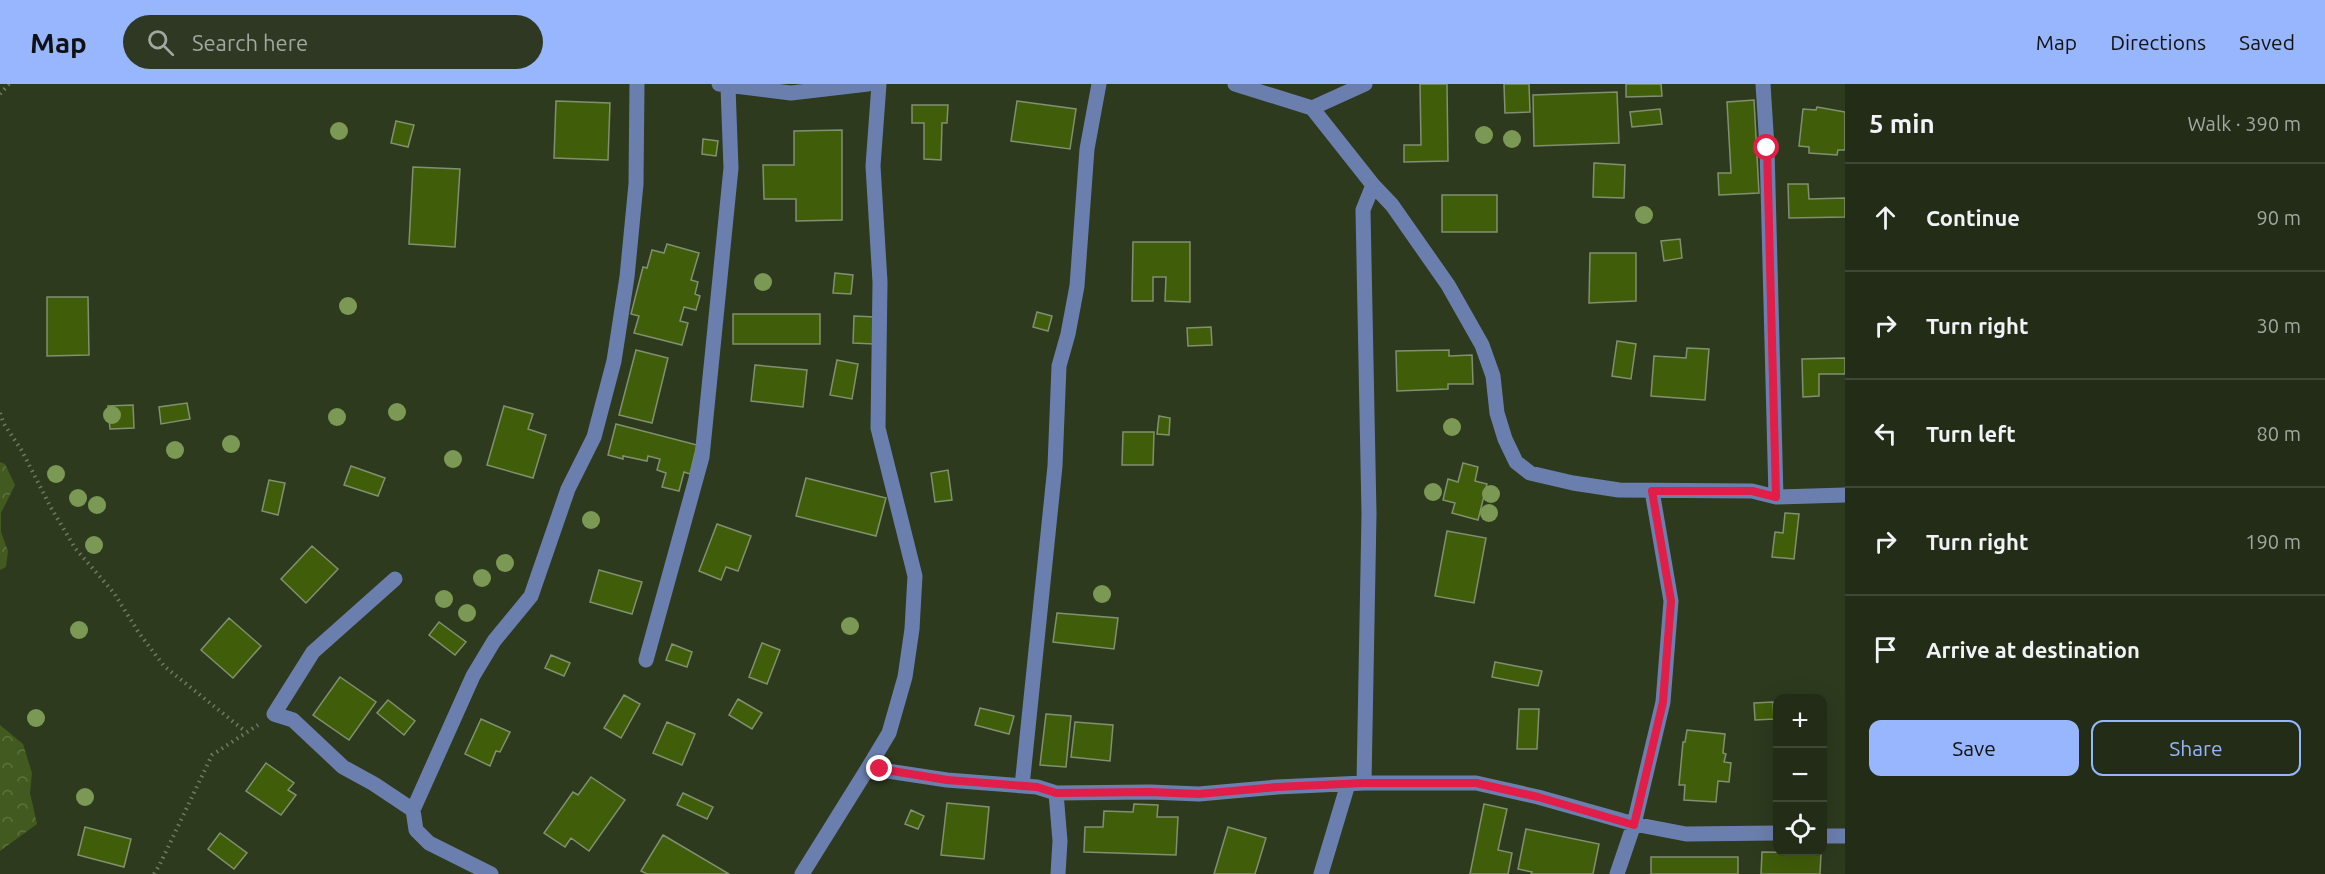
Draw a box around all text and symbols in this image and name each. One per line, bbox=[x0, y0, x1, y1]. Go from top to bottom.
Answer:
search box bbox=[123, 15, 543, 69]
icon: search bbox=[144, 26, 177, 59]
text: Map bbox=[30, 27, 87, 58]
text: Search here bbox=[192, 30, 308, 55]
text: Map bbox=[2036, 30, 2077, 54]
text: Directions bbox=[2110, 30, 2206, 54]
text: Saved bbox=[2239, 30, 2295, 54]
text: 5 min bbox=[1869, 109, 1935, 138]
text: Walk · 390 m bbox=[2188, 112, 2301, 135]
route start bbox=[1753, 134, 1779, 160]
icon: ahead bbox=[1869, 201, 1902, 234]
text: Continue bbox=[1926, 205, 2020, 230]
text: 90 m bbox=[2257, 206, 2301, 229]
icon: right bbox=[1869, 309, 1902, 342]
text: Turn right bbox=[1926, 313, 2028, 338]
text: 30 m bbox=[2257, 314, 2301, 337]
icon: left bbox=[1869, 417, 1902, 450]
text: Turn left bbox=[1926, 421, 2016, 446]
text: 80 m bbox=[2257, 422, 2301, 445]
icon: right bbox=[1869, 525, 1902, 558]
text: Turn right bbox=[1926, 529, 2028, 554]
text: 190 m bbox=[2245, 530, 2301, 553]
icon: arrive bbox=[1869, 633, 1902, 666]
text: Arrive at destination bbox=[1926, 637, 2140, 662]
map controls bbox=[1773, 694, 1827, 856]
button: + bbox=[1773, 694, 1827, 748]
button: Save bbox=[1869, 720, 2079, 776]
button: Share bbox=[2091, 720, 2301, 776]
button: − bbox=[1773, 748, 1827, 802]
route end bbox=[866, 755, 892, 781]
button: locate bbox=[1773, 802, 1827, 856]

